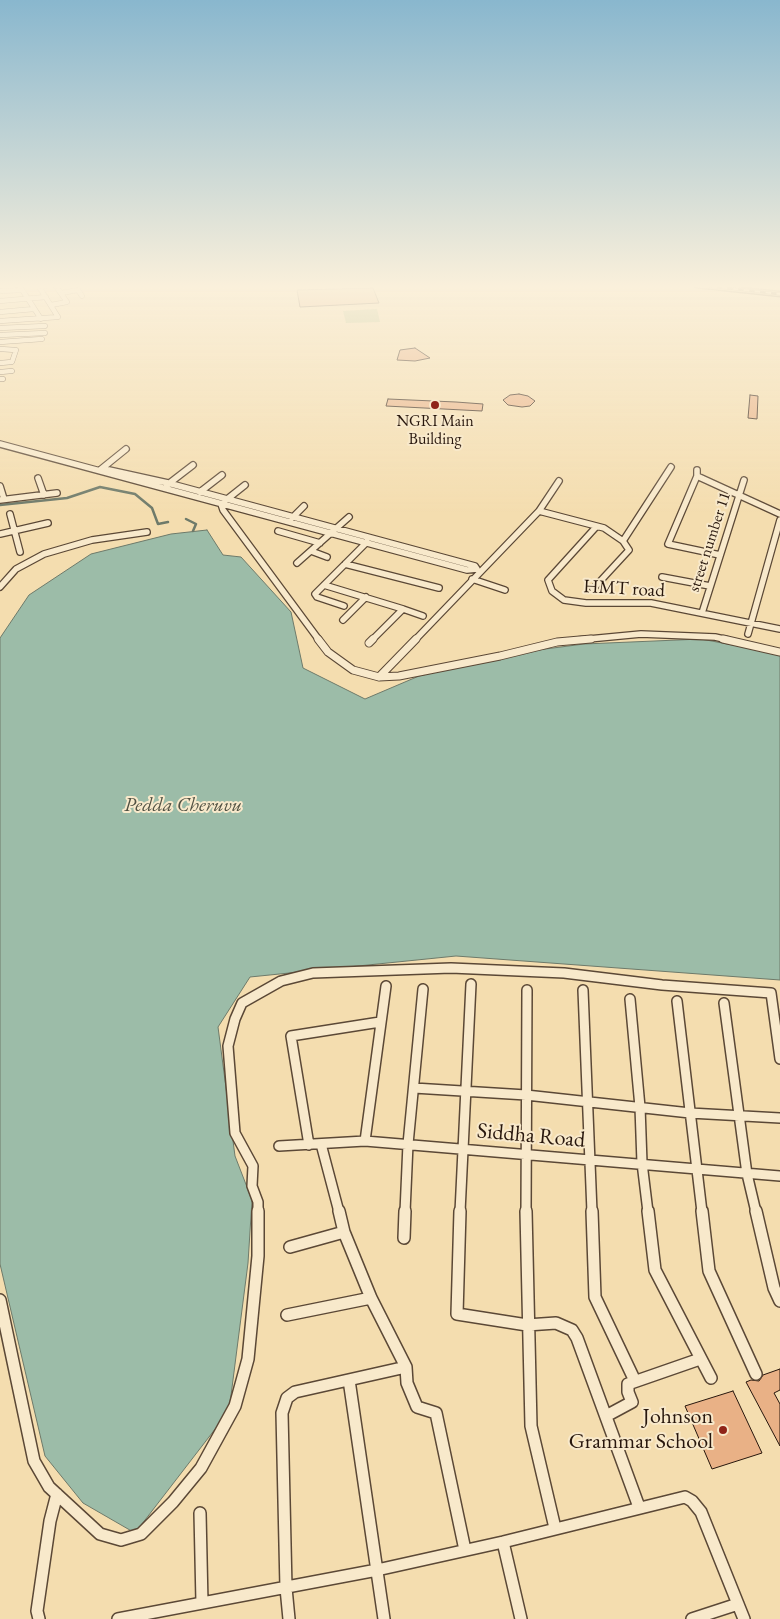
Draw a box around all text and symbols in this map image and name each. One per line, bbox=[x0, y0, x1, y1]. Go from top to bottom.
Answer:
marker: NGRI Main Building bbox=[429, 399, 441, 411]
place label: NGRI Main Building bbox=[396, 412, 474, 450]
street label: street number 11 bbox=[685, 490, 735, 594]
street label: HMT road bbox=[583, 575, 665, 603]
water label: Pedda Cheruvu bbox=[124, 794, 242, 818]
street label: Siddha Road bbox=[476, 1118, 586, 1154]
place label: Johnson Grammar School bbox=[569, 1404, 713, 1455]
marker: Johnson Grammar School bbox=[717, 1424, 729, 1436]

